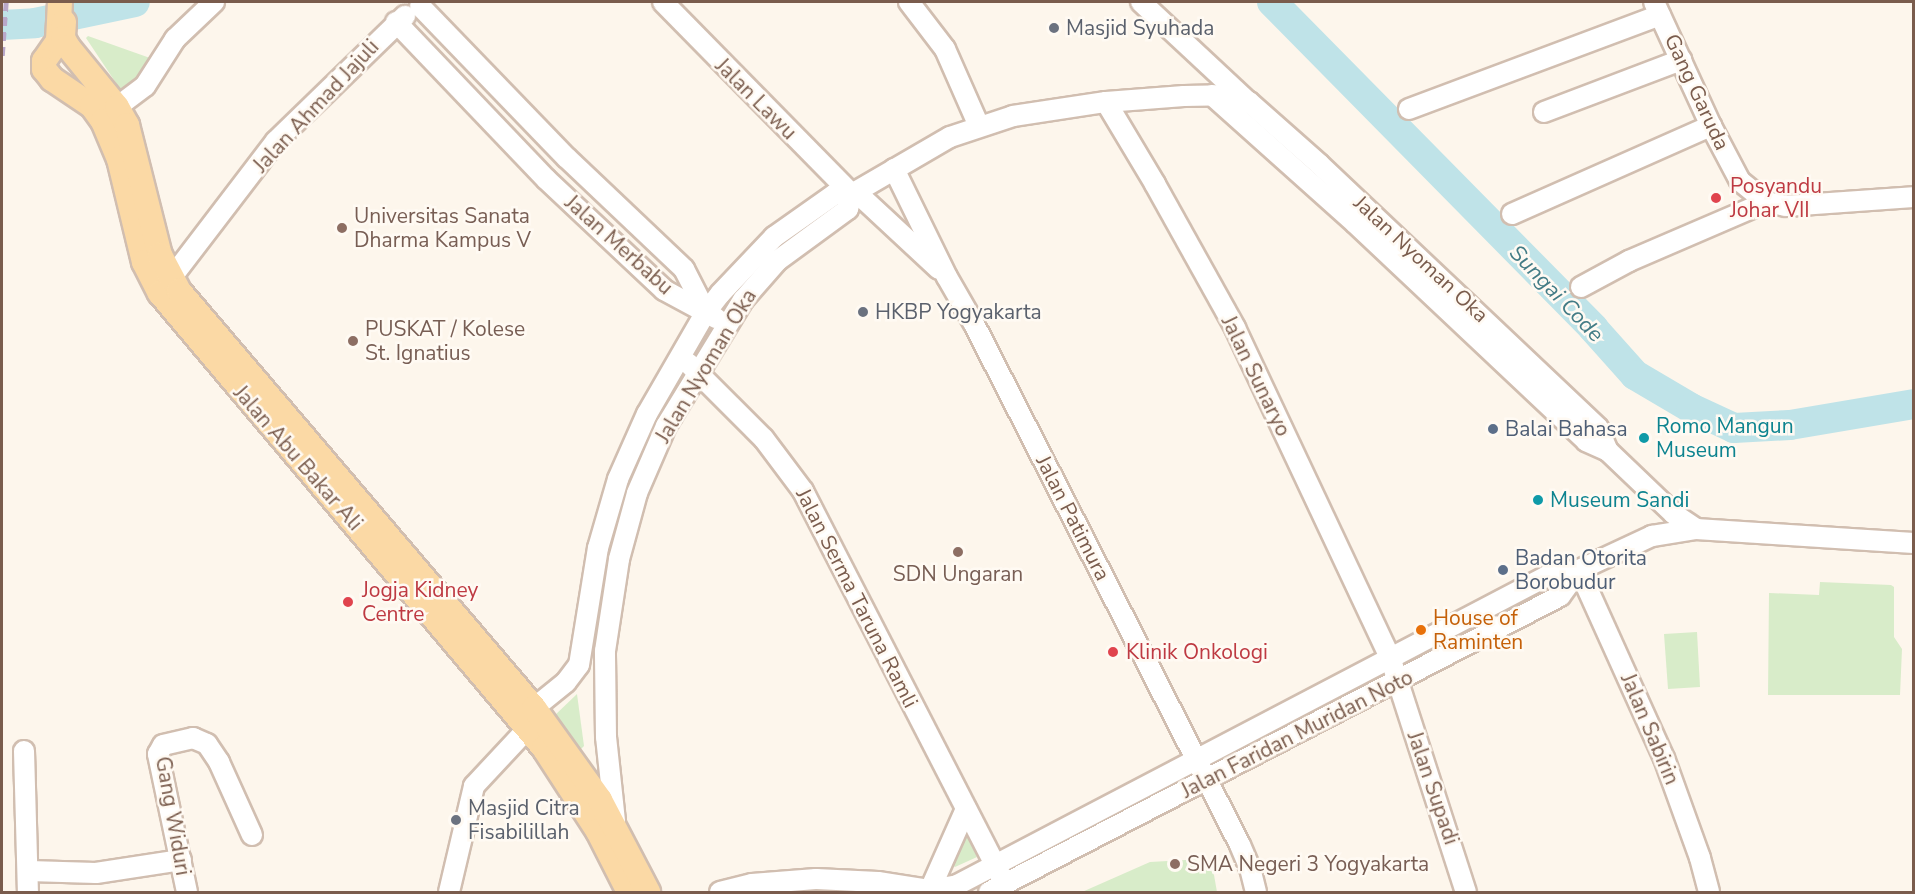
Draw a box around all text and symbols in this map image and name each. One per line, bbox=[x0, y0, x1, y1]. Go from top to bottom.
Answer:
place label: Masjid Syuhada bbox=[1066, 15, 1214, 41]
marker: Masjid Syuhada bbox=[1047, 21, 1061, 35]
street label: Gang Garuda bbox=[1659, 30, 1735, 154]
street label: Jalan Ahmad Jajuli bbox=[248, 34, 384, 178]
street label: Jalan Lawu bbox=[710, 53, 802, 145]
place label: Posyandu Johar VII bbox=[1730, 173, 1822, 223]
marker: Posyandu Johar VII bbox=[1707, 189, 1725, 207]
street label: Jalan Merbabu bbox=[560, 190, 678, 300]
street label: Jalan Nyoman Oka bbox=[1349, 190, 1493, 328]
place label: Universitas Sanata Dharma Kampus V bbox=[354, 203, 531, 253]
marker: Universitas Sanata Dharma Kampus V bbox=[335, 221, 349, 235]
water label: Sungai Code bbox=[1503, 240, 1609, 348]
street label: Jalan Nyoman Oka bbox=[650, 285, 762, 447]
place label: HKBP Yogyakarta bbox=[875, 299, 1042, 325]
marker: HKBP Yogyakarta bbox=[856, 305, 870, 319]
street label: Jalan Sunaryo bbox=[1216, 312, 1296, 440]
place label: PUSKAT / Kolese St. Ignatius bbox=[365, 316, 525, 366]
marker: PUSKAT / Kolese St. Ignatius bbox=[346, 334, 360, 348]
street label: Jalan Abu Bakar Ali bbox=[228, 380, 368, 536]
place label: Romo Mangun Museum bbox=[1656, 413, 1794, 463]
place label: Balai Bahasa bbox=[1505, 416, 1628, 442]
marker: Balai Bahasa bbox=[1486, 422, 1500, 436]
marker: Romo Mangun Museum bbox=[1637, 431, 1651, 445]
street label: Jalan Patimura bbox=[1031, 451, 1115, 585]
street label: Jalan Serma Taruna Ramli bbox=[791, 484, 923, 712]
place label: Museum Sandi bbox=[1550, 487, 1689, 513]
marker: Museum Sandi bbox=[1531, 493, 1545, 507]
marker: SDN Ungaran bbox=[951, 545, 965, 559]
place label: Badan Otorita Borobudur bbox=[1515, 545, 1647, 595]
place label: SDN Ungaran bbox=[893, 561, 1023, 587]
marker: Badan Otorita Borobudur bbox=[1496, 563, 1510, 577]
place label: Jogja Kidney Centre bbox=[362, 577, 478, 627]
marker: Jogja Kidney Centre bbox=[339, 593, 357, 611]
place label: House of Raminten bbox=[1433, 605, 1523, 655]
marker: House of Raminten bbox=[1414, 623, 1428, 637]
place label: Klinik Onkologi bbox=[1126, 639, 1268, 665]
marker: Klinik Onkologi bbox=[1104, 643, 1122, 661]
street label: Jalan Faridan Muridan Noto bbox=[1177, 664, 1417, 804]
street label: Jalan Sabirin bbox=[1615, 670, 1685, 788]
street label: Jalan Supadi bbox=[1402, 728, 1464, 848]
street label: Gang Widuri bbox=[150, 755, 196, 877]
place label: Masjid Citra Fisabilillah bbox=[468, 795, 580, 845]
marker: Masjid Citra Fisabilillah bbox=[449, 813, 463, 827]
place label: SMA Negeri 3 Yogyakarta bbox=[1187, 851, 1429, 877]
marker: SMA Negeri 3 Yogyakarta bbox=[1168, 857, 1182, 871]

